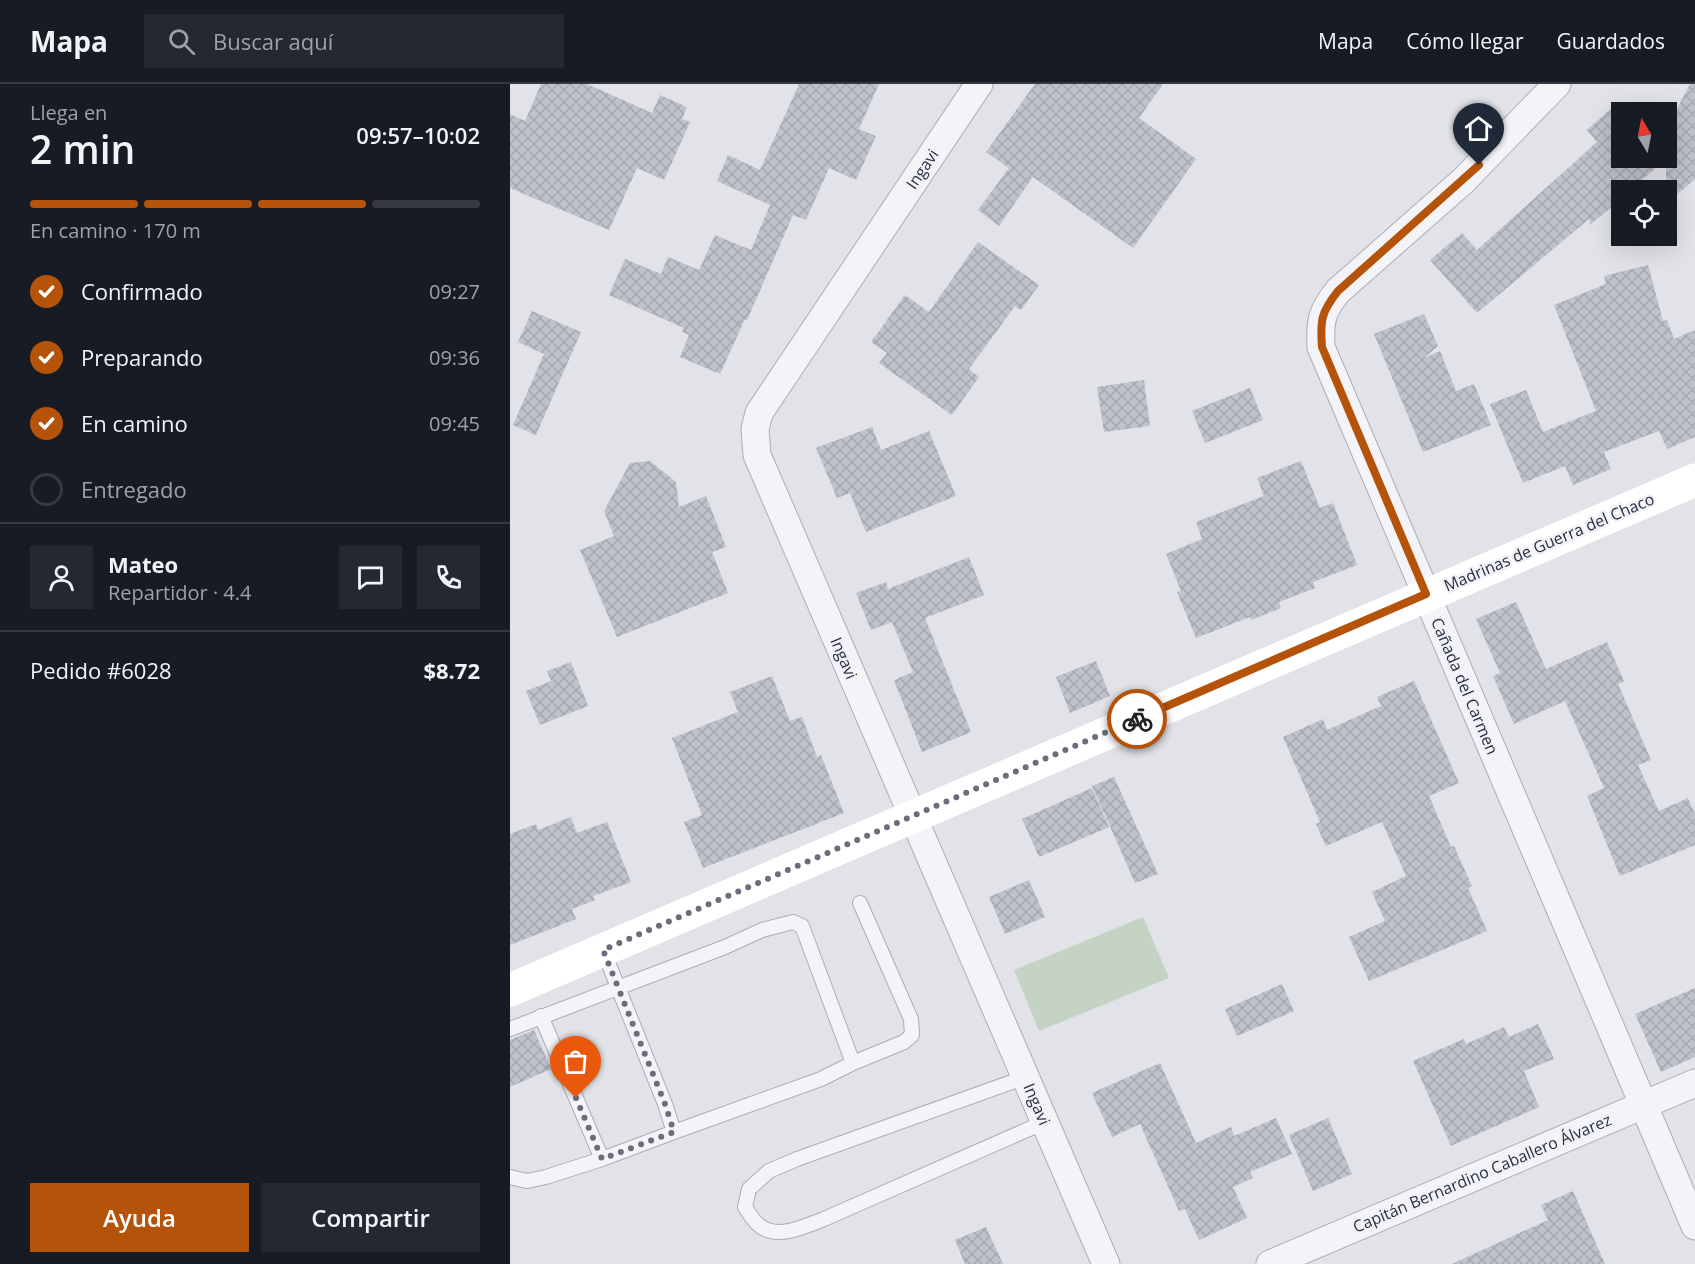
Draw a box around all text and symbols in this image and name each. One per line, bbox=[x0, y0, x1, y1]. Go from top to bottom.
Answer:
search box bbox=[144, 14, 564, 68]
text: Mapa bbox=[30, 22, 108, 60]
icon: search bbox=[165, 25, 198, 58]
text: Buscar aquí bbox=[213, 26, 333, 56]
text: Mapa bbox=[1318, 27, 1373, 55]
text: Cómo llegar bbox=[1406, 27, 1524, 55]
text: Guardados bbox=[1557, 27, 1665, 55]
text: Llega en bbox=[30, 99, 107, 126]
north arrow bbox=[1611, 102, 1677, 168]
map controls bbox=[1611, 102, 1677, 246]
pin bbox=[1453, 103, 1504, 165]
icon: home bbox=[1462, 112, 1495, 145]
text: 09:57–10:02 bbox=[356, 120, 480, 150]
text: 2 min bbox=[30, 122, 135, 175]
street label: Ingavi bbox=[901, 145, 943, 193]
button: locate bbox=[1611, 180, 1677, 246]
text: En camino · 170 m bbox=[30, 217, 201, 244]
icon: check bbox=[30, 275, 63, 308]
text: Confirmado bbox=[81, 276, 203, 306]
text: 09:27 bbox=[429, 278, 480, 305]
icon: check bbox=[30, 341, 63, 374]
text: Preparando bbox=[81, 342, 203, 372]
text: 09:36 bbox=[429, 344, 480, 371]
icon: check bbox=[30, 407, 63, 440]
text: En camino bbox=[81, 408, 188, 438]
text: 09:45 bbox=[429, 410, 480, 437]
text: Entregado bbox=[81, 474, 187, 504]
street label: Madrinas de Guerra del Chaco bbox=[1440, 488, 1658, 596]
button: person bbox=[30, 546, 93, 609]
button: chat bbox=[339, 546, 402, 609]
button: phone bbox=[417, 546, 480, 609]
text: Mateo bbox=[108, 549, 178, 579]
text: Repartidor · 4.4 bbox=[108, 579, 252, 606]
street label: Cañada del Carmen bbox=[1426, 614, 1504, 758]
street label: Ingavi bbox=[825, 634, 863, 682]
text: Pedido #6028 bbox=[30, 655, 172, 685]
text: $8.72 bbox=[423, 655, 480, 685]
courier bbox=[1107, 689, 1167, 749]
icon: bike bbox=[1121, 703, 1154, 736]
pin bbox=[550, 1036, 601, 1098]
icon: bag bbox=[559, 1045, 592, 1078]
street label: Ingavi bbox=[1018, 1080, 1056, 1128]
street label: Capitán Bernardino Caballero Álvarez bbox=[1349, 1108, 1615, 1238]
button: Ayuda bbox=[30, 1183, 249, 1252]
button: Compartir bbox=[261, 1183, 480, 1252]

